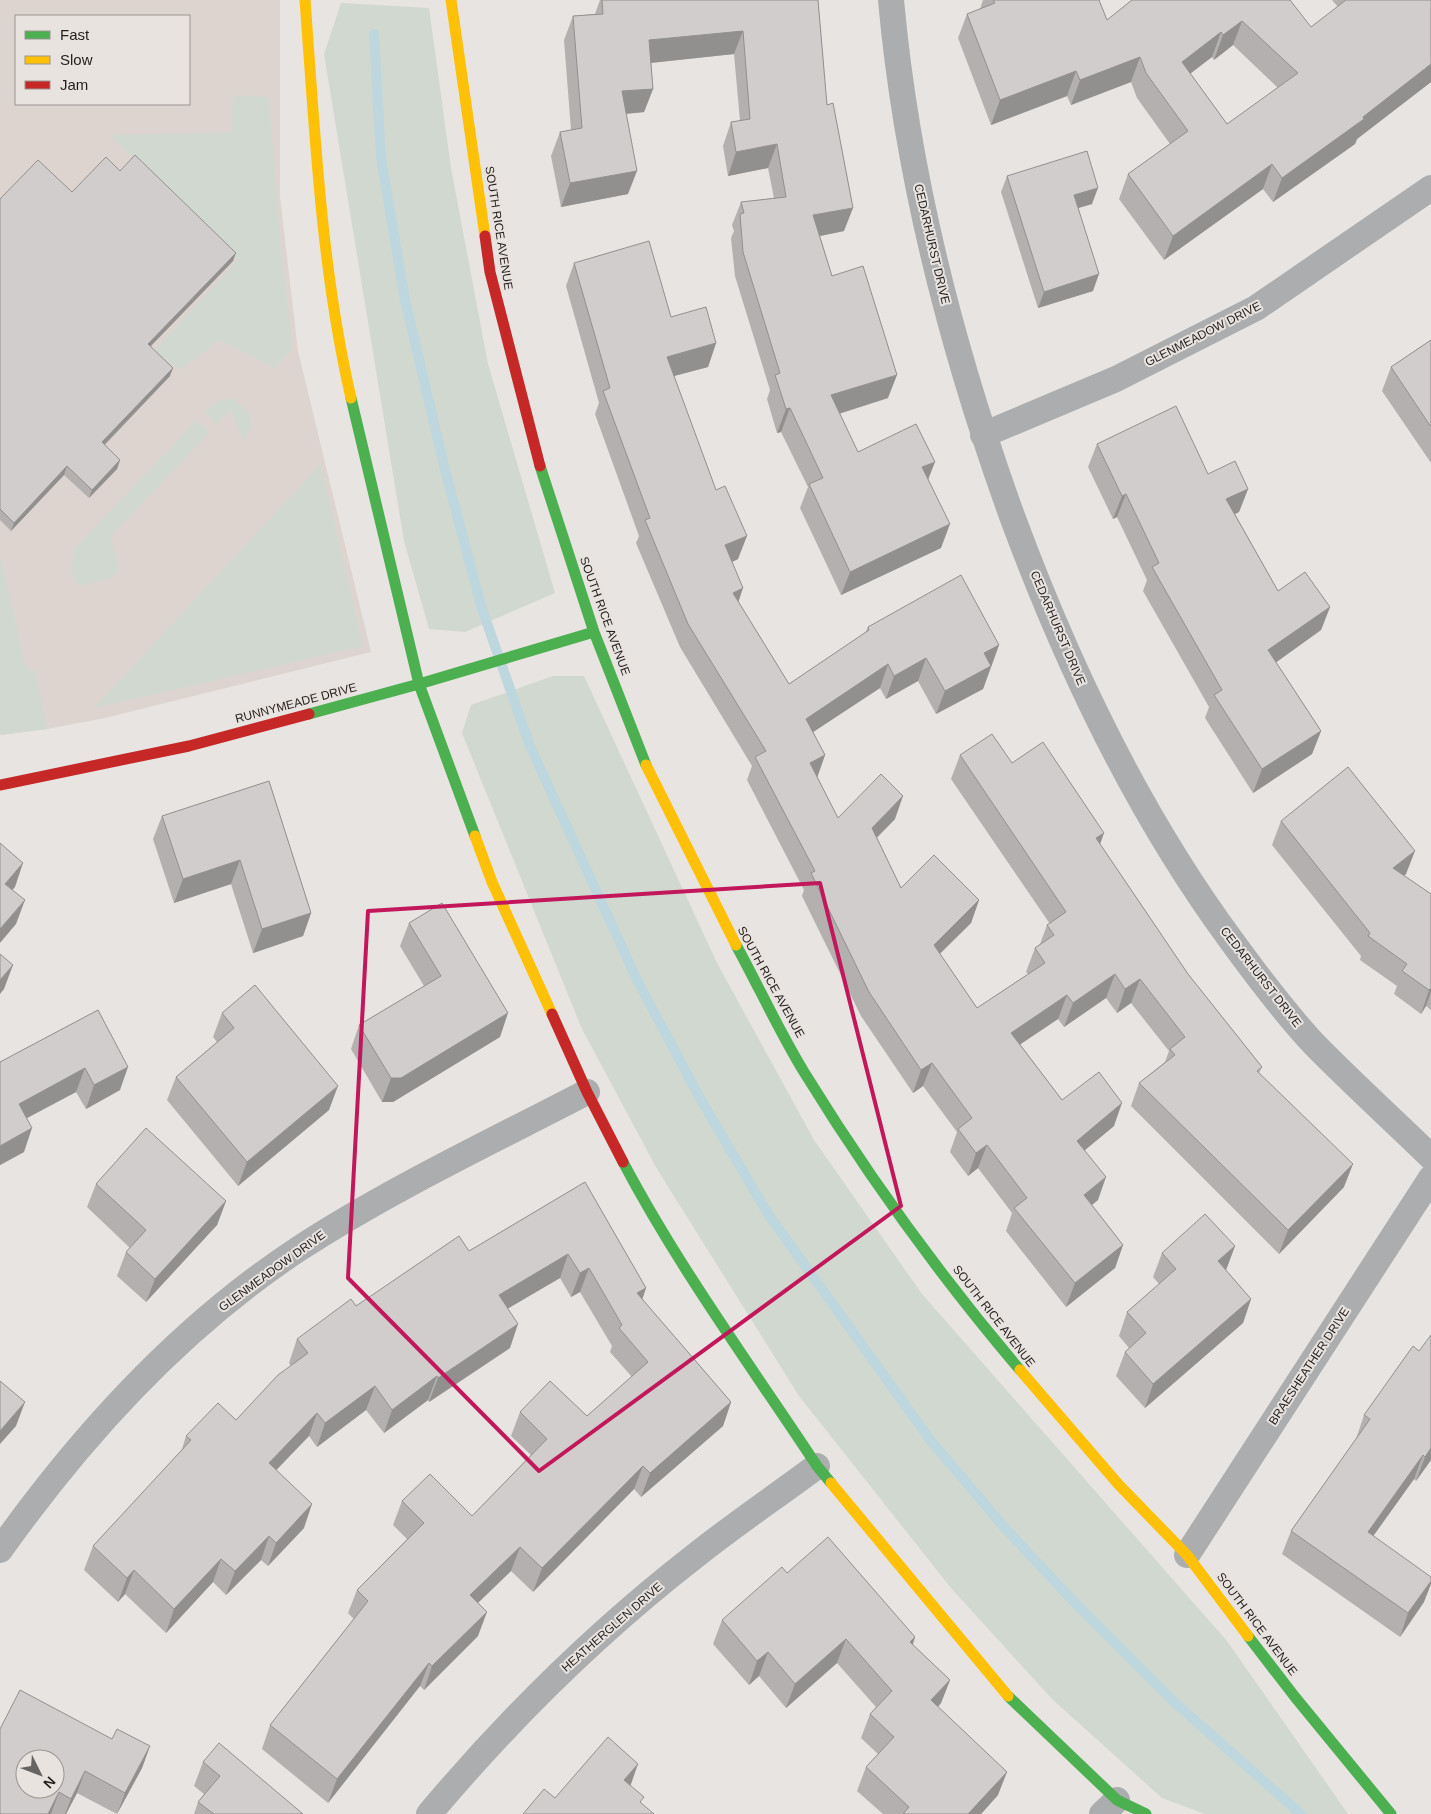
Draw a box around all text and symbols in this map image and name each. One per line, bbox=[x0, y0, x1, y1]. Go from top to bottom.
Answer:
legend bbox=[15, 15, 190, 105]
text: Fast bbox=[60, 26, 90, 43]
text: Slow bbox=[60, 51, 93, 68]
text: Jam bbox=[60, 76, 88, 93]
street label: SOUTH RICE AVENUE bbox=[482, 165, 516, 291]
street label: CEDARHURST DRIVE bbox=[911, 182, 953, 306]
street label: GLENMEADOW DRIVE bbox=[1143, 299, 1263, 369]
street label: SOUTH RICE AVENUE bbox=[577, 555, 633, 677]
street label: CEDARHURST DRIVE bbox=[1027, 569, 1089, 687]
street label: RUNNYMEADE DRIVE bbox=[234, 680, 358, 726]
street label: SOUTH RICE AVENUE bbox=[735, 924, 807, 1040]
street label: CEDARHURST DRIVE bbox=[1218, 924, 1304, 1030]
street label: GLENMEADOW DRIVE bbox=[216, 1228, 328, 1314]
street label: SOUTH RICE AVENUE bbox=[950, 1262, 1038, 1370]
street label: BRAESHEATHER DRIVE bbox=[1266, 1305, 1352, 1427]
street label: SOUTH RICE AVENUE bbox=[1214, 1570, 1300, 1678]
street label: HEATHERGLEN DRIVE bbox=[559, 1579, 665, 1675]
north arrow bbox=[15, 1749, 65, 1799]
text: N bbox=[40, 1774, 59, 1792]

